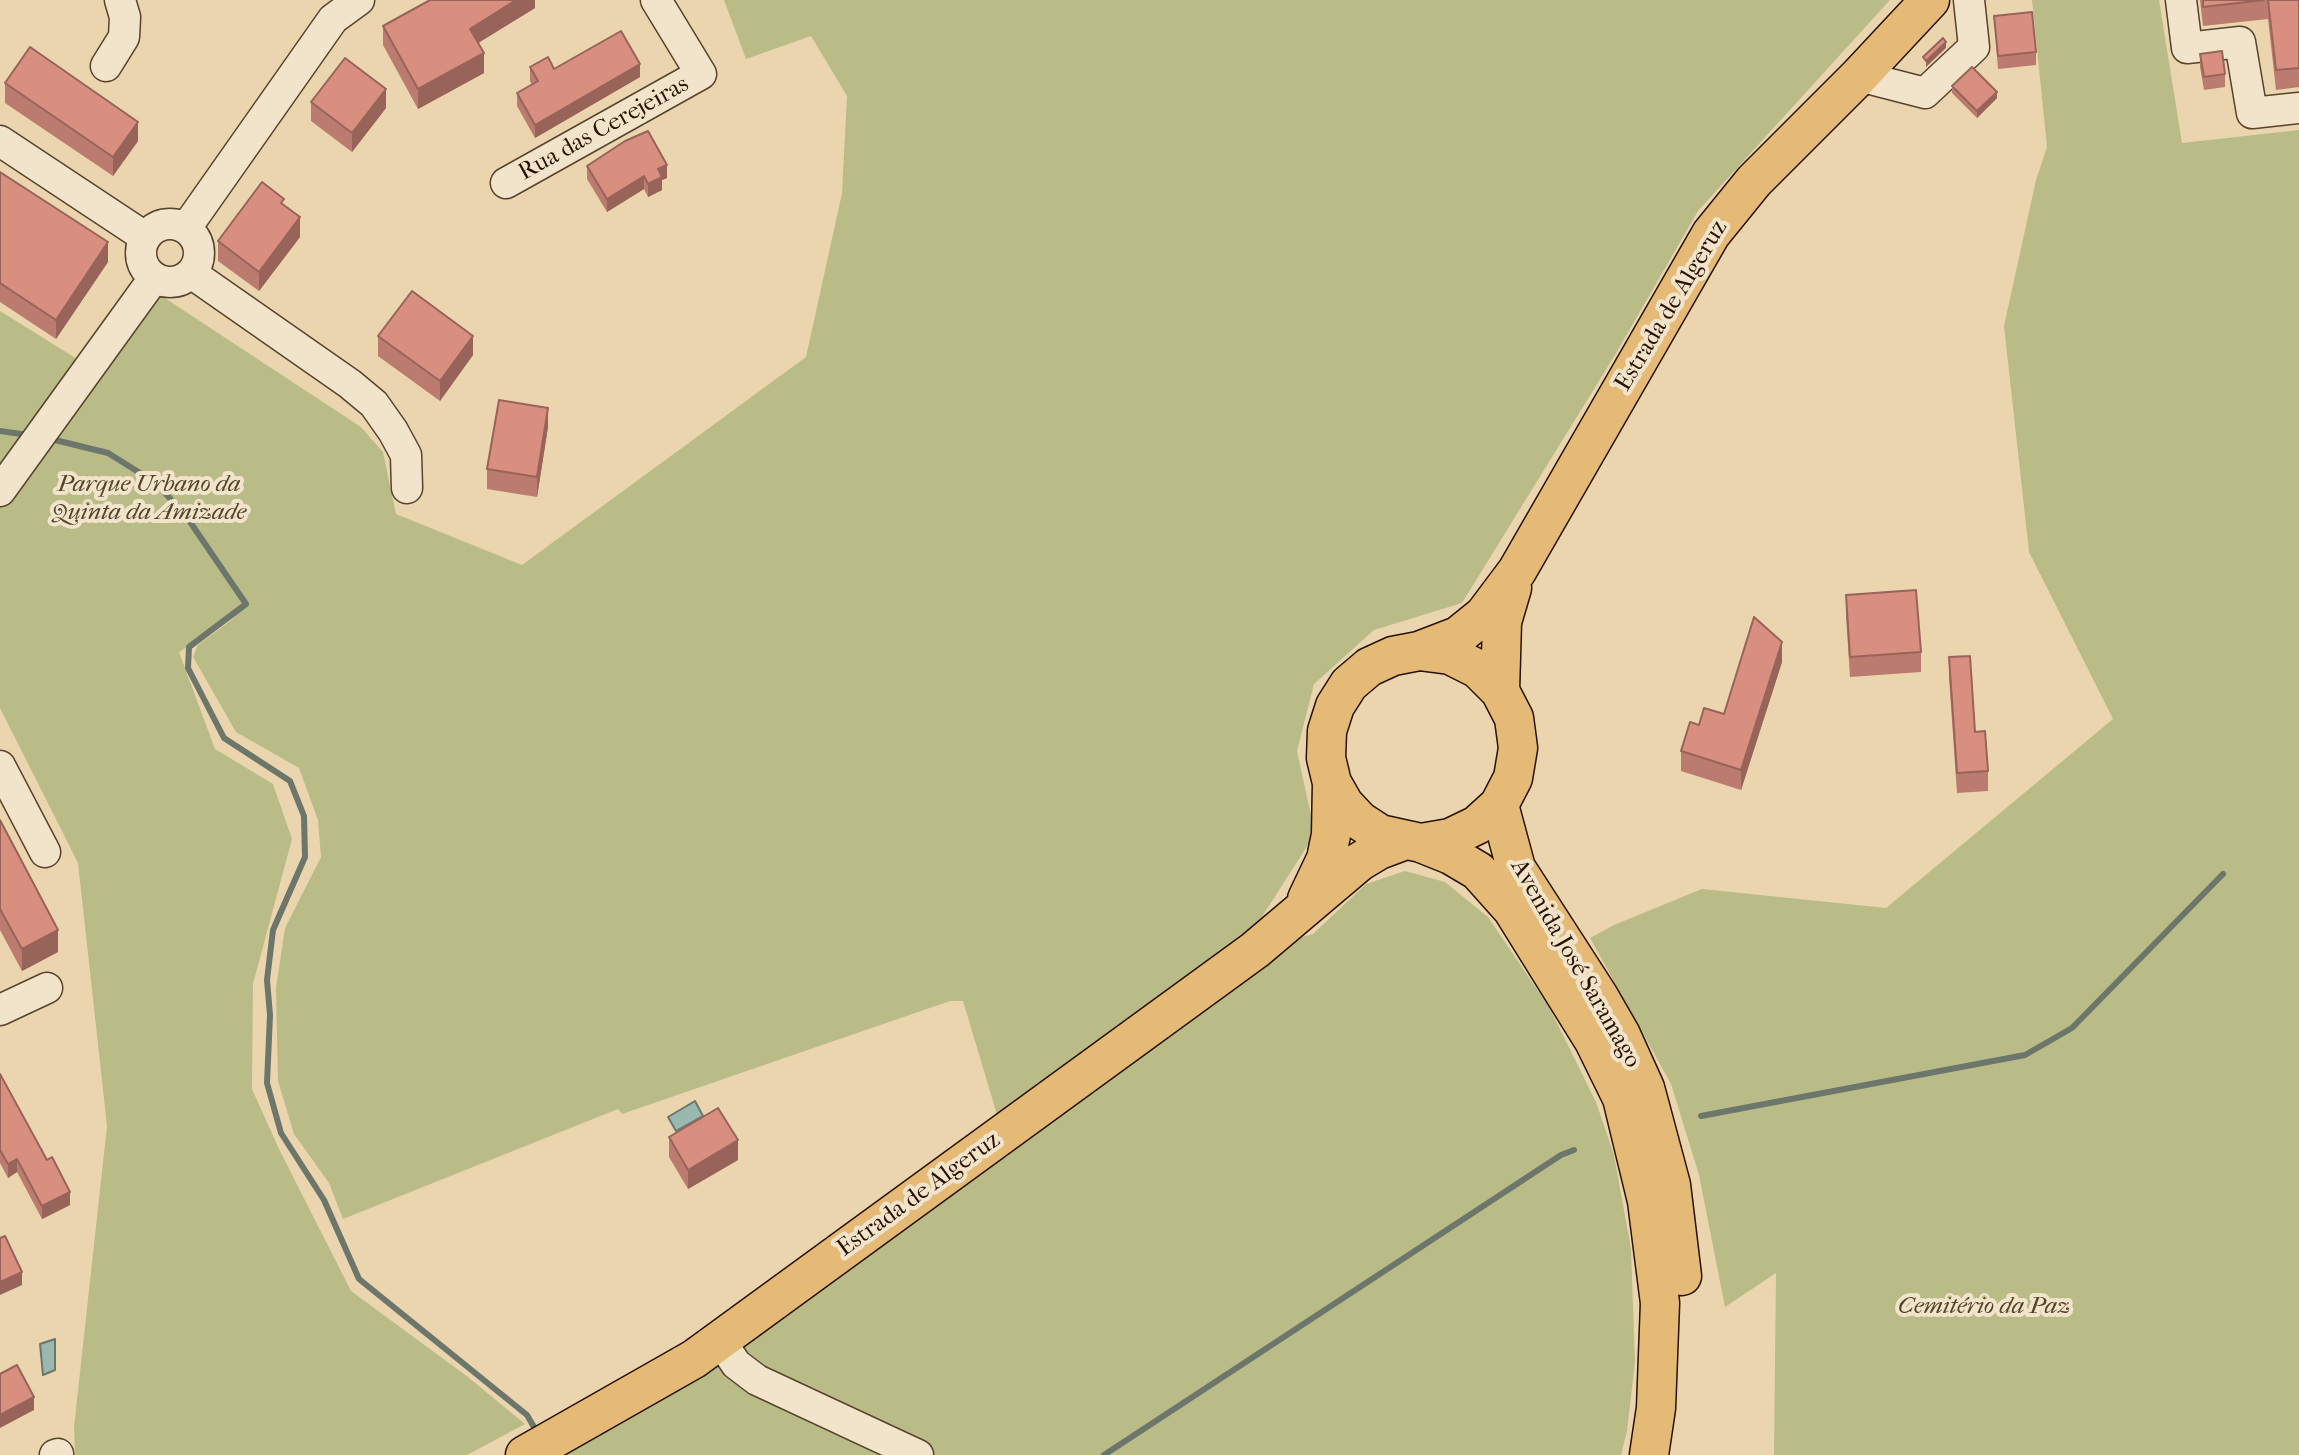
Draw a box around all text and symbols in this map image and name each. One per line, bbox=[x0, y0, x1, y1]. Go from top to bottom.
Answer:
street label: Rua das Cerejeiras bbox=[514, 70, 694, 188]
street label: Estrada de Algeruz bbox=[1610, 215, 1734, 397]
park label: Parque Urbano da Quinta da Amizade bbox=[52, 471, 246, 527]
street label: Avenida José Saramago bbox=[1504, 855, 1646, 1073]
street label: Estrada de Algeruz bbox=[832, 1126, 1006, 1264]
park label: Cemitério da Paz bbox=[1898, 1293, 2070, 1321]

